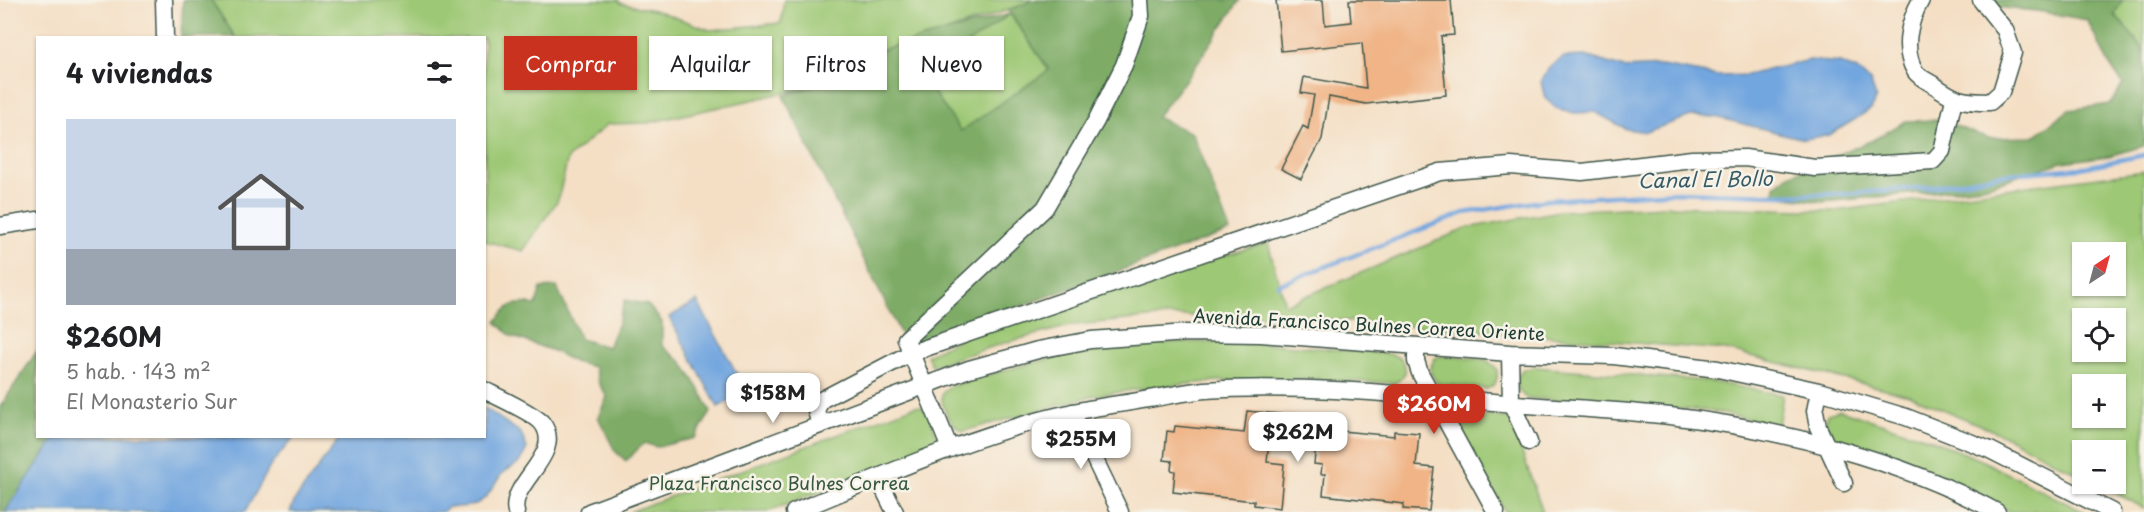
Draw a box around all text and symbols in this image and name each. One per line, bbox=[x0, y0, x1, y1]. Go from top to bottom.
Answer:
chip: Comprar bbox=[504, 36, 637, 90]
chip: Alquilar bbox=[649, 36, 772, 90]
chip: Filtros bbox=[784, 36, 887, 90]
chip: Nuevo bbox=[899, 36, 1004, 90]
text: 4 viviendas bbox=[66, 53, 213, 92]
icon: filters bbox=[423, 56, 456, 89]
icon: home bbox=[207, 158, 315, 266]
water label: Canal El Bollo bbox=[1637, 163, 1774, 195]
north arrow bbox=[2072, 242, 2126, 296]
map controls bbox=[2072, 242, 2126, 494]
street label: Avenida Francisco Bulnes Correa Oriente bbox=[1192, 301, 1546, 347]
button: locate bbox=[2072, 308, 2126, 362]
text: $260M bbox=[66, 317, 162, 356]
text: 5 hab. · 143 m² bbox=[66, 356, 211, 386]
pin: $158M bbox=[731, 373, 815, 424]
button: + bbox=[2072, 374, 2126, 428]
text: $158M bbox=[740, 377, 806, 407]
pin: $260M bbox=[1392, 384, 1476, 435]
text: El Monasterio Sur bbox=[66, 386, 237, 416]
text: $260M bbox=[1397, 388, 1471, 418]
pin: $262M bbox=[1256, 412, 1340, 463]
text: $262M bbox=[1262, 416, 1334, 446]
pin: $255M bbox=[1039, 419, 1123, 470]
text: $255M bbox=[1046, 423, 1116, 453]
button: − bbox=[2072, 440, 2126, 494]
park label: Plaza Francisco Bulnes Correa bbox=[649, 469, 910, 496]

